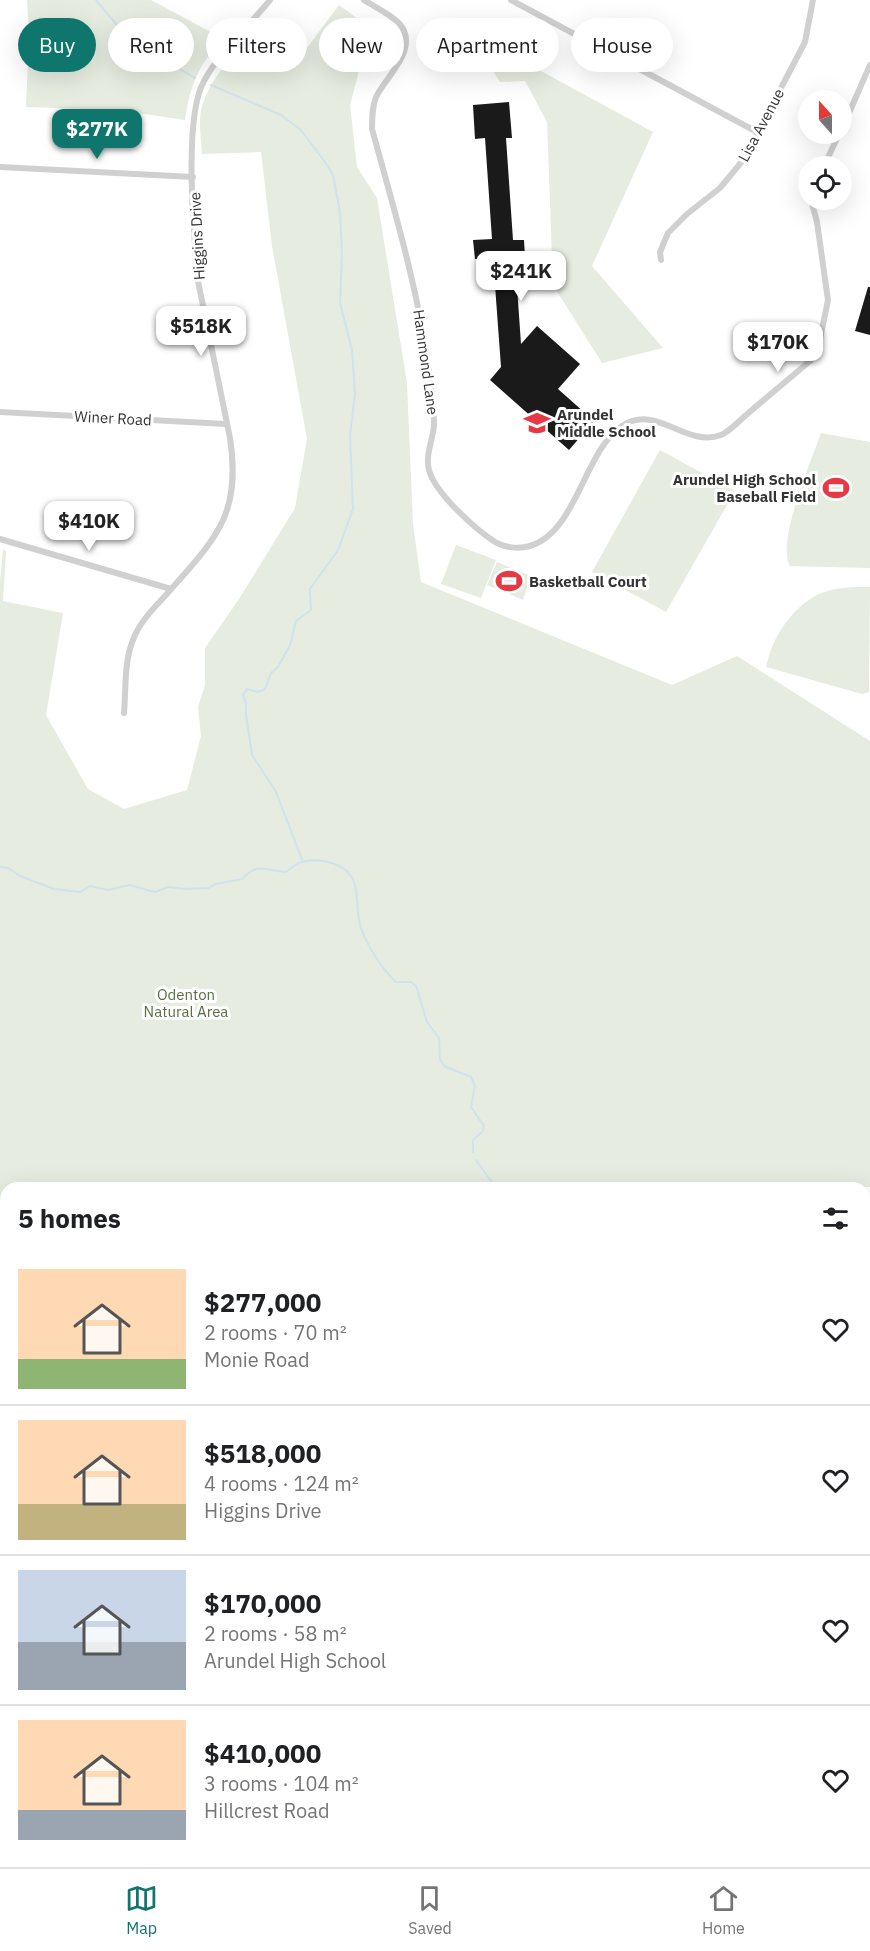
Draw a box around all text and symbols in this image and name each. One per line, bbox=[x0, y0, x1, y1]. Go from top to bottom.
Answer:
chip: Buy bbox=[18, 18, 96, 72]
chip: Rent bbox=[108, 18, 194, 72]
chip: Filters bbox=[206, 18, 307, 72]
chip: New bbox=[319, 18, 404, 72]
chip: Apartment bbox=[416, 18, 559, 72]
chip: House bbox=[571, 18, 673, 72]
street label: Lisa Avenue bbox=[734, 85, 788, 165]
north arrow bbox=[798, 90, 852, 144]
map controls bbox=[798, 90, 852, 210]
pin: $277K bbox=[55, 109, 139, 160]
text: $277K bbox=[66, 115, 128, 142]
button: locate bbox=[798, 156, 852, 210]
street label: Higgins Drive bbox=[185, 191, 209, 281]
pin: $241K bbox=[479, 251, 563, 302]
text: $241K bbox=[490, 257, 552, 284]
pin: $518K bbox=[159, 306, 243, 357]
street label: Hammond Lane bbox=[409, 308, 443, 416]
text: $518K bbox=[170, 312, 232, 339]
pin: $170K bbox=[736, 322, 820, 373]
text: $170K bbox=[747, 328, 809, 355]
place label: Arundel Middle School bbox=[557, 405, 656, 441]
street label: Winer Road bbox=[74, 406, 152, 430]
school or university icon: Arundel Middle School bbox=[522, 408, 552, 438]
place label: Arundel High School Baseball Field bbox=[673, 470, 816, 506]
sports icon: Arundel High School Baseball Field bbox=[821, 473, 851, 503]
pin: $410K bbox=[47, 501, 131, 552]
text: $410K bbox=[58, 507, 120, 534]
sports icon: Basketball Court bbox=[494, 566, 524, 596]
place label: Basketball Court bbox=[529, 572, 647, 591]
park label: Odenton Natural Area bbox=[144, 985, 228, 1021]
text: 5 homes bbox=[18, 1201, 121, 1235]
icon: filters bbox=[819, 1202, 852, 1235]
text: $277,000 bbox=[204, 1285, 321, 1319]
icon: home bbox=[66, 1293, 138, 1365]
icon: heart bbox=[819, 1313, 852, 1346]
text: 2 rooms · 70 m² bbox=[204, 1319, 347, 1346]
text: Monie Road bbox=[204, 1346, 309, 1373]
text: $518,000 bbox=[204, 1436, 321, 1470]
icon: home bbox=[66, 1444, 138, 1516]
icon: heart bbox=[819, 1464, 852, 1497]
text: 4 rooms · 124 m² bbox=[204, 1470, 359, 1497]
text: Higgins Drive bbox=[204, 1497, 322, 1524]
text: $170,000 bbox=[204, 1586, 321, 1620]
icon: home bbox=[66, 1594, 138, 1666]
icon: heart bbox=[819, 1614, 852, 1647]
text: 2 rooms · 58 m² bbox=[204, 1620, 347, 1647]
text: Arundel High School bbox=[204, 1647, 386, 1674]
text: $410,000 bbox=[204, 1736, 321, 1770]
icon: home bbox=[66, 1744, 138, 1816]
icon: heart bbox=[819, 1764, 852, 1797]
text: 3 rooms · 104 m² bbox=[204, 1770, 359, 1797]
text: Hillcrest Road bbox=[204, 1797, 330, 1824]
tab: Map bbox=[125, 1882, 158, 1938]
tab: Saved bbox=[408, 1882, 452, 1938]
tab: Home bbox=[702, 1882, 745, 1938]

